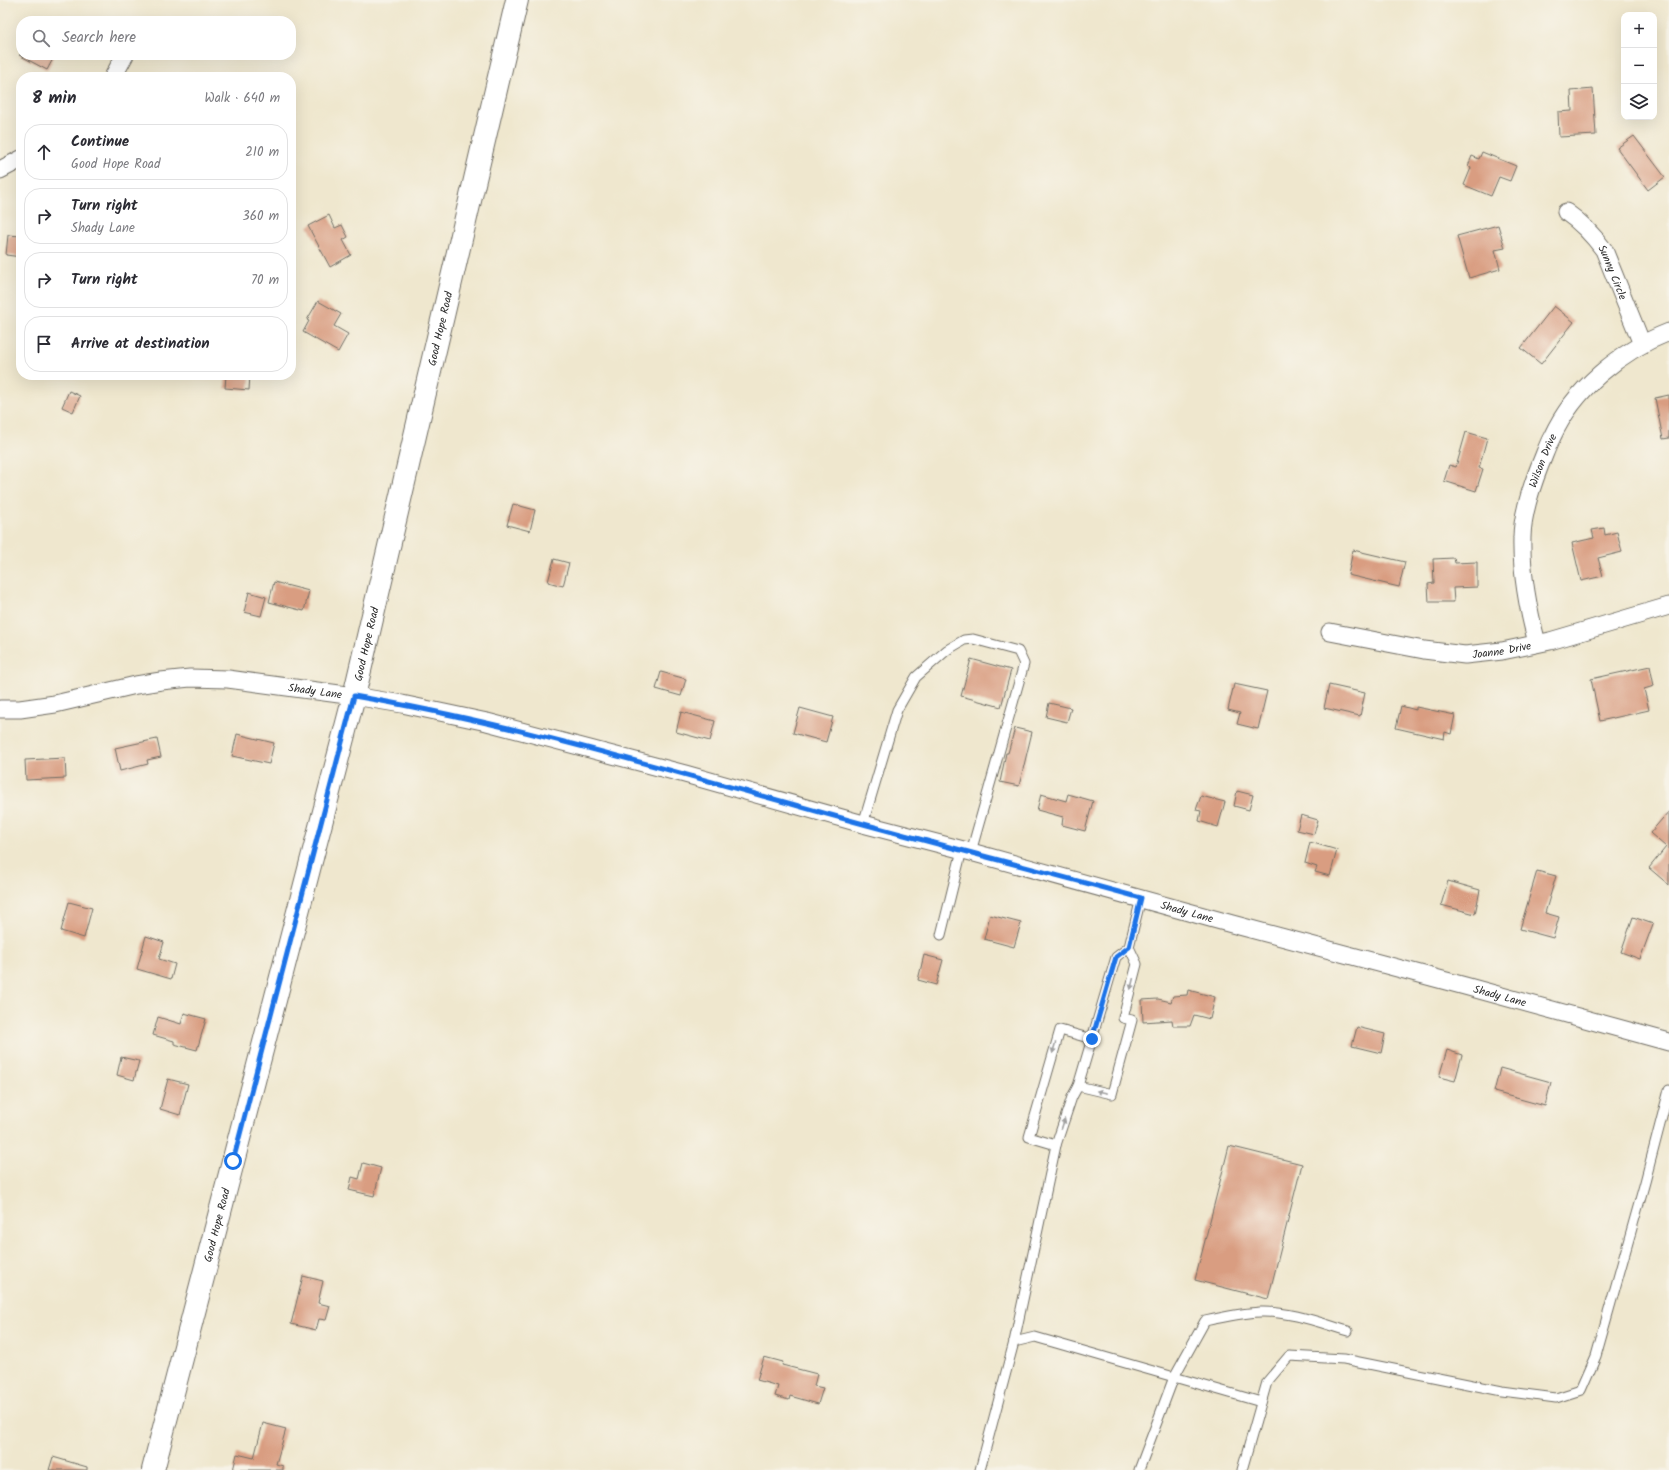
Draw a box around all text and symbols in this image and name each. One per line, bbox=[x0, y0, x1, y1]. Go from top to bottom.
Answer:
map controls bbox=[1621, 12, 1657, 120]
button: + bbox=[1621, 12, 1657, 48]
search box bbox=[16, 16, 296, 60]
text: Search here bbox=[62, 26, 136, 50]
icon: search bbox=[30, 27, 52, 49]
button: − bbox=[1621, 48, 1657, 84]
button: layers bbox=[1621, 84, 1657, 120]
text: 8 min bbox=[32, 85, 76, 112]
text: Walk · 640 m bbox=[204, 88, 280, 109]
text: Continue bbox=[71, 130, 129, 154]
icon: ahead bbox=[33, 141, 55, 163]
text: 210 m bbox=[245, 142, 279, 163]
text: Good Hope Road bbox=[71, 154, 160, 175]
text: Turn right bbox=[71, 194, 138, 218]
icon: right bbox=[33, 205, 55, 227]
text: 360 m bbox=[242, 206, 279, 227]
text: Shady Lane bbox=[71, 218, 135, 239]
street label: Sunny Circle bbox=[1593, 241, 1631, 303]
text: Turn right bbox=[71, 268, 138, 292]
icon: right bbox=[33, 269, 55, 291]
text: 70 m bbox=[251, 270, 279, 291]
street label: Good Hope Road bbox=[424, 289, 459, 368]
text: Arrive at destination bbox=[71, 332, 210, 356]
icon: arrive bbox=[33, 333, 55, 355]
street label: Wilson Drive bbox=[1524, 431, 1562, 490]
street label: Good Hope Road bbox=[350, 605, 385, 683]
street label: Joanne Drive bbox=[1471, 637, 1533, 664]
street label: Shady Lane bbox=[287, 679, 343, 704]
street label: Shady Lane bbox=[1158, 897, 1215, 928]
one-way arrow bbox=[1128, 978, 1134, 990]
street label: Shady Lane bbox=[1471, 981, 1528, 1012]
route end bbox=[1083, 1030, 1101, 1048]
one-way arrow bbox=[1051, 1043, 1057, 1055]
one-way arrow bbox=[1096, 1088, 1108, 1094]
one-way arrow bbox=[1060, 1118, 1066, 1130]
route start bbox=[224, 1152, 242, 1170]
street label: Good Hope Road bbox=[199, 1186, 236, 1264]

